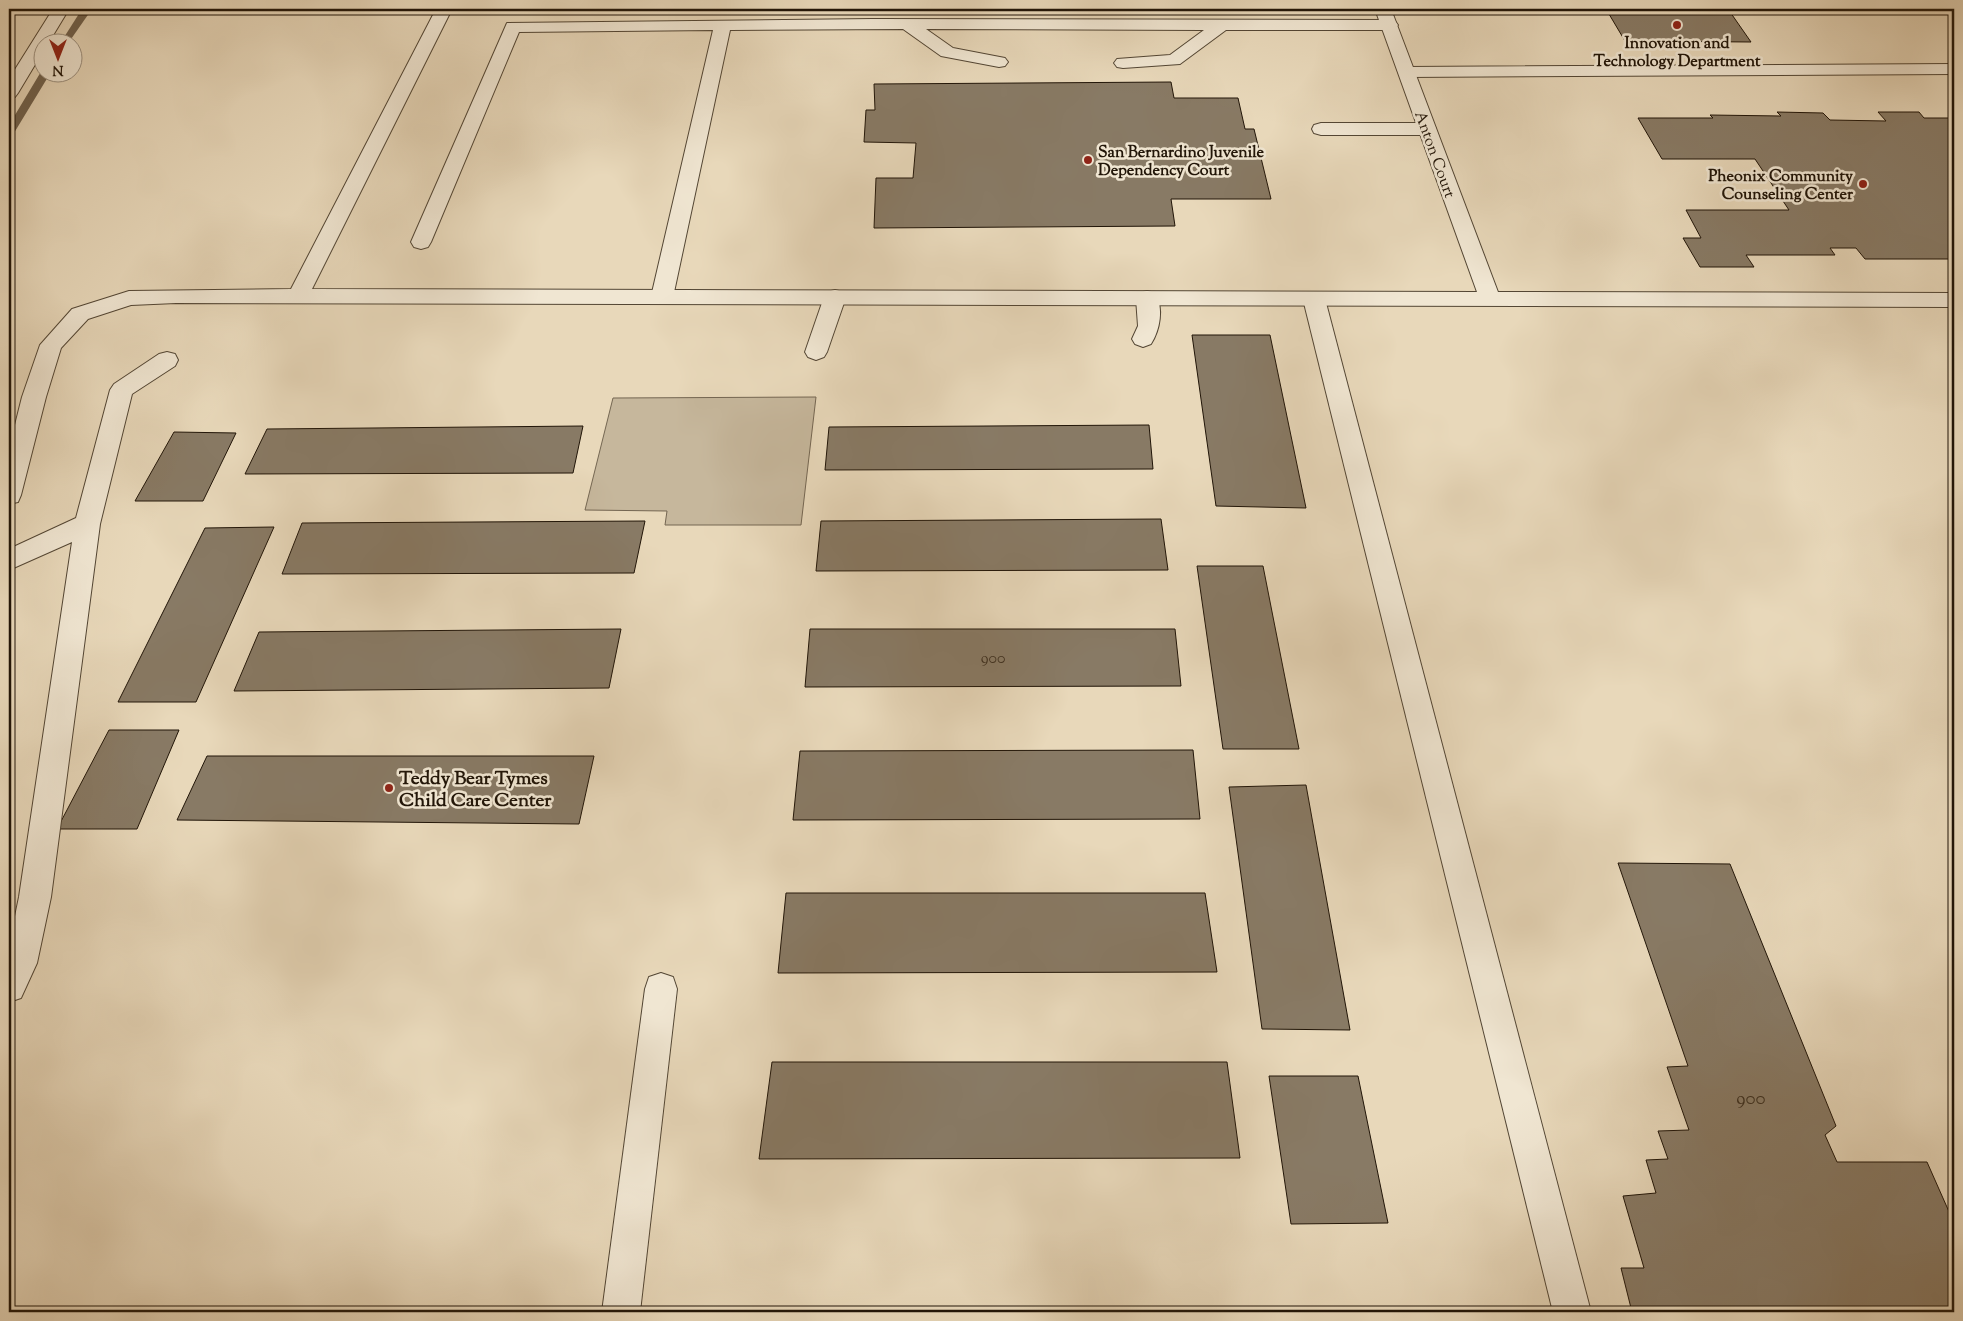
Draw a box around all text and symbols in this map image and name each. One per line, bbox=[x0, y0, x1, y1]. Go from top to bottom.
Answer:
marker: Innovation and Technology Department bbox=[1671, 19, 1683, 31]
north arrow bbox=[32, 32, 82, 82]
place label: Innovation and Technology Department bbox=[1594, 33, 1761, 74]
text: N bbox=[52, 59, 64, 79]
street label: Anton Court bbox=[1407, 108, 1460, 202]
place label: San Bernardino Juvenile Dependency Court bbox=[1098, 142, 1264, 183]
marker: San Bernardino Juvenile Dependency Court bbox=[1082, 154, 1094, 166]
place label: Pheonix Community Counseling Center bbox=[1708, 166, 1854, 207]
marker: Pheonix Community Counseling Center bbox=[1857, 178, 1869, 190]
house number: 900 bbox=[981, 648, 1005, 671]
place label: Teddy Bear Tymes Child Care Center bbox=[399, 766, 552, 815]
marker: Teddy Bear Tymes Child Care Center bbox=[383, 782, 395, 794]
house number: 900 bbox=[1736, 1086, 1766, 1113]

